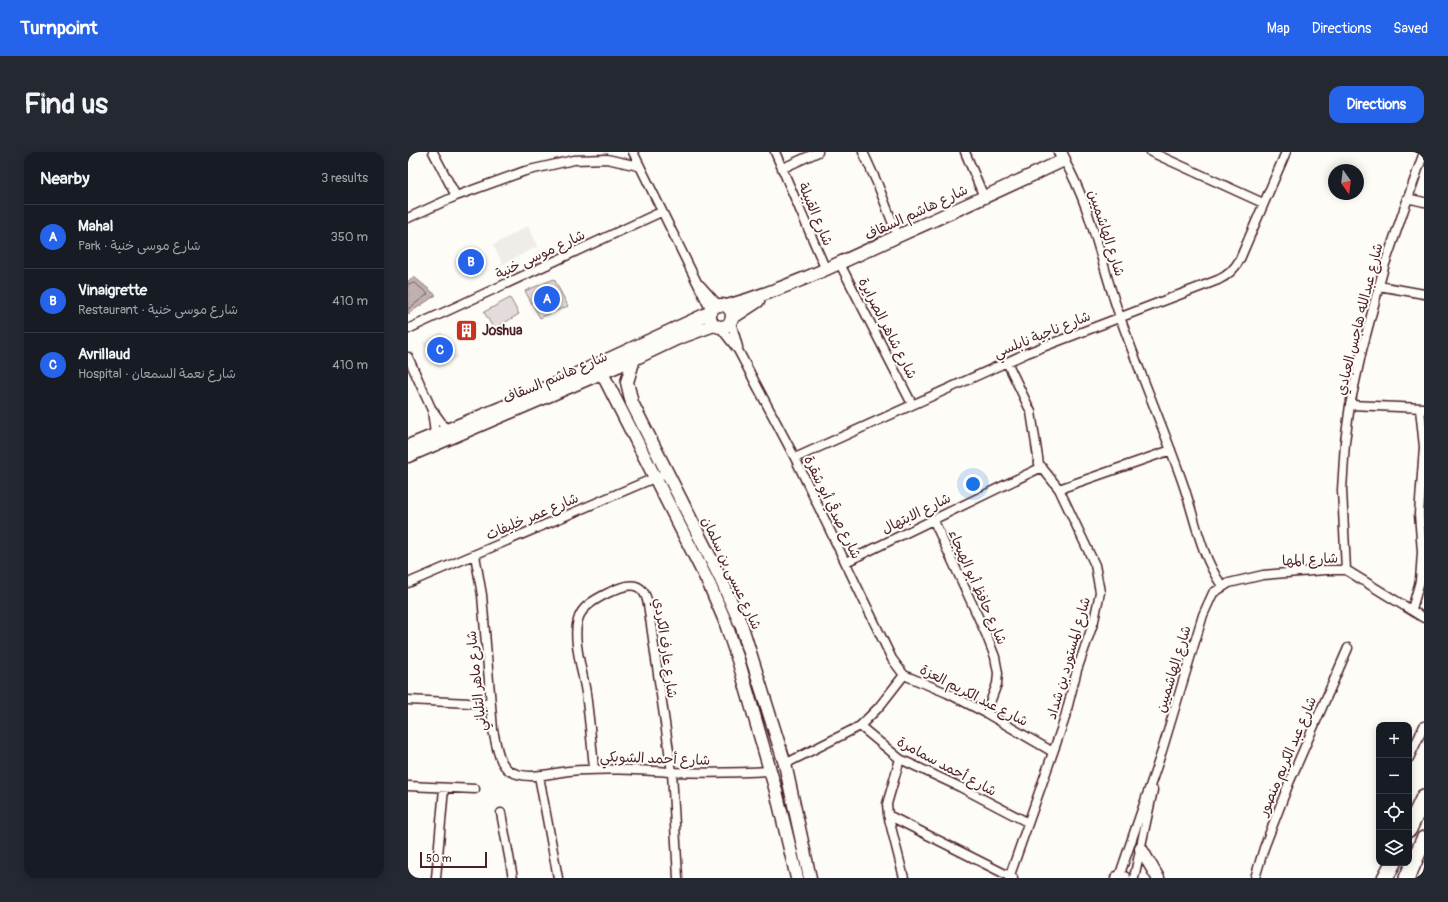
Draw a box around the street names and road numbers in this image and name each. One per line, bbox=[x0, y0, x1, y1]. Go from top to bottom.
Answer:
street label: شارع القبيلة bbox=[794, 180, 836, 249]
street label: شارع هاشم السقاف bbox=[862, 181, 971, 246]
street label: شارع الهاشميين bbox=[1084, 188, 1128, 279]
street label: شارع موسى خنية bbox=[493, 226, 588, 284]
street label: شارع عبدالله هاجس العبادي bbox=[1332, 241, 1389, 397]
street label: شارع شاهر الصرايرة bbox=[854, 275, 920, 382]
street label: شارع ناجية نابلسي bbox=[991, 307, 1095, 365]
street label: شارع هاشم السقاف bbox=[500, 348, 611, 409]
street label: شارع صدقي أبو شقرة bbox=[798, 453, 865, 563]
street label: شارع عمر خليفات bbox=[483, 489, 581, 545]
street label: شارع الابتهال bbox=[879, 489, 954, 538]
street label: شارع عيسى بن سلمان bbox=[697, 514, 765, 633]
street label: شارع حافظ أبو الهيجاء bbox=[944, 527, 1011, 648]
street label: شارع المها bbox=[1281, 550, 1339, 570]
street label: شارع المستورد بن شداد bbox=[1043, 595, 1095, 722]
street label: شارع عارف الكردي bbox=[648, 597, 681, 700]
street label: شارع الهاشميين bbox=[1152, 624, 1196, 715]
street label: شارع ماهر التلباني bbox=[463, 629, 494, 732]
street label: شارع عبد الكريم العزة bbox=[916, 661, 1031, 732]
street label: شارع عبد الكريم منصور bbox=[1254, 694, 1322, 820]
street label: شارع أحمد سمامرة bbox=[894, 733, 999, 801]
street label: شارع أحمد الشوبكي bbox=[599, 748, 710, 773]

